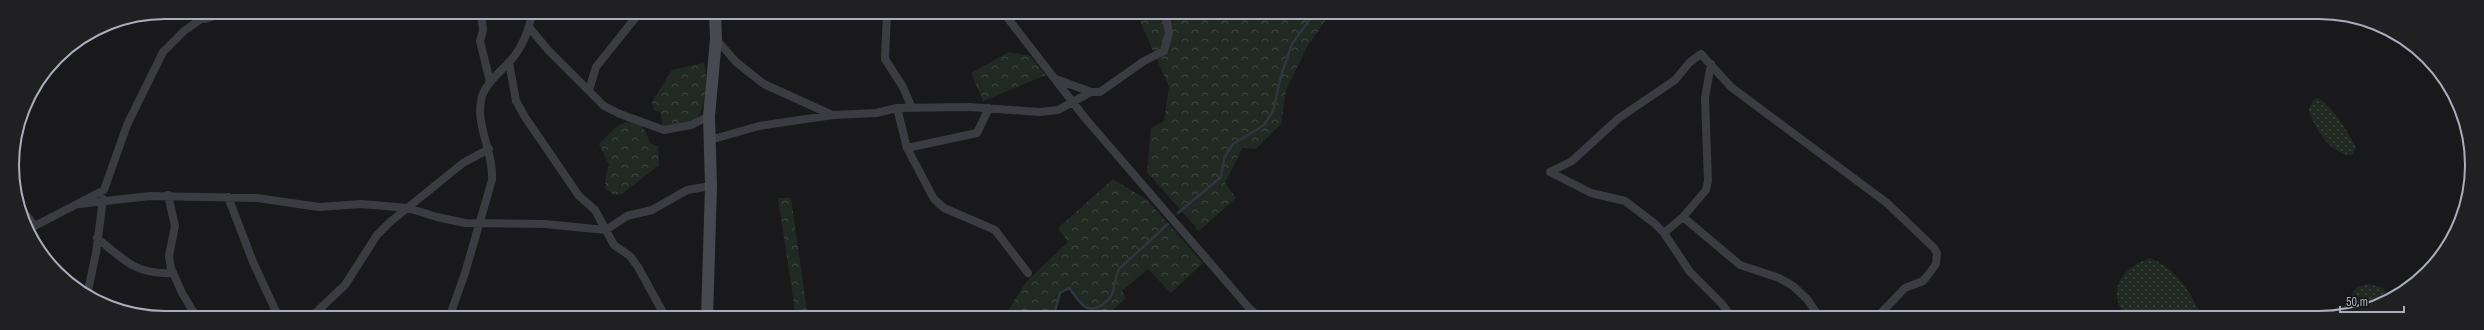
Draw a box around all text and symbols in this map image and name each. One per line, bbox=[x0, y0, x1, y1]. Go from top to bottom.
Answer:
scale bar bbox=[2340, 288, 2404, 314]
text: 50 m bbox=[2346, 294, 2368, 310]

